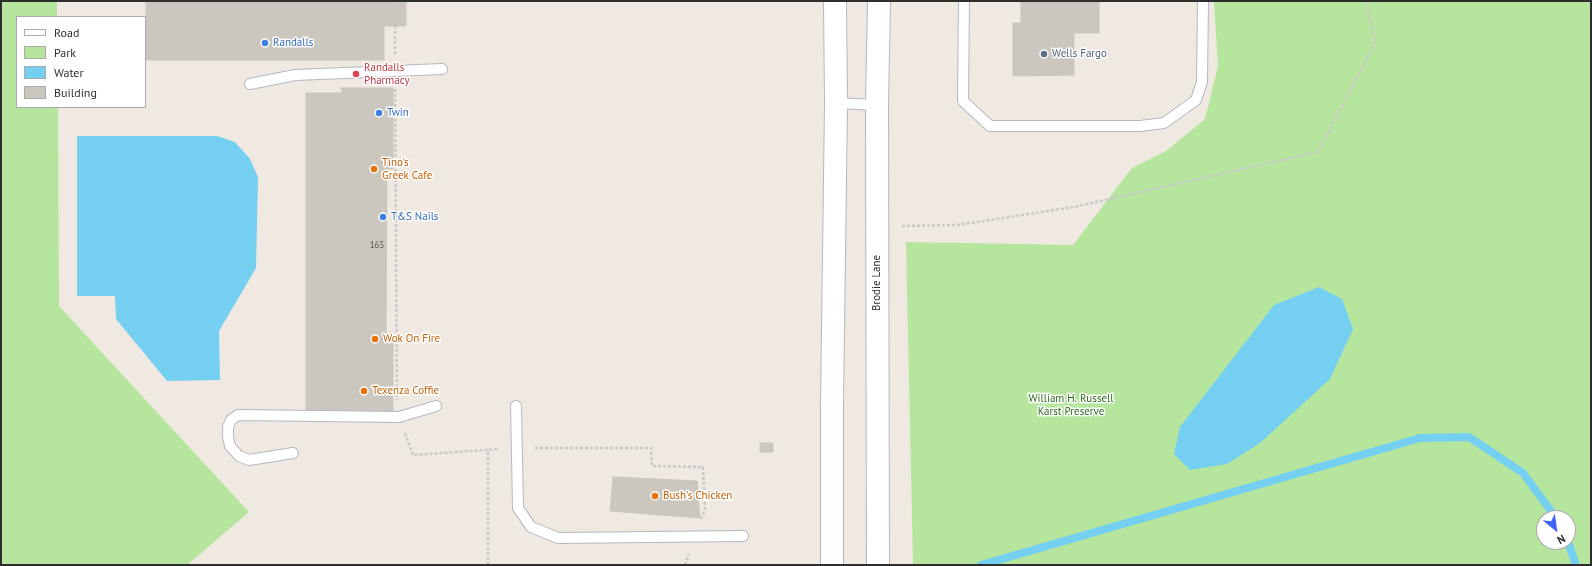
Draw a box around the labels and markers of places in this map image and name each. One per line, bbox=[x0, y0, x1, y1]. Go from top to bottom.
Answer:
place label: Randalls bbox=[273, 36, 313, 50]
marker: Randalls bbox=[260, 38, 270, 48]
place label: Wells Fargo bbox=[1052, 47, 1107, 61]
marker: Wells Fargo bbox=[1039, 49, 1049, 59]
place label: Randalls Pharmacy bbox=[364, 61, 410, 87]
marker: Randalls Pharmacy bbox=[351, 69, 361, 79]
place label: Twin bbox=[387, 106, 409, 120]
marker: Twin bbox=[374, 108, 384, 118]
place label: Tino's Greek Cafe bbox=[382, 156, 432, 182]
marker: Tino's Greek Cafe bbox=[369, 164, 379, 174]
place label: T&S Nails bbox=[391, 210, 438, 224]
marker: T&S Nails bbox=[378, 212, 388, 222]
place label: Wok On Fire bbox=[383, 332, 440, 346]
marker: Wok On Fire bbox=[370, 334, 380, 344]
place label: Texenza Coffie bbox=[372, 384, 439, 398]
marker: Texenza Coffie bbox=[359, 386, 369, 396]
place label: Bush's Chicken bbox=[663, 489, 732, 503]
marker: Bush's Chicken bbox=[650, 491, 660, 501]

